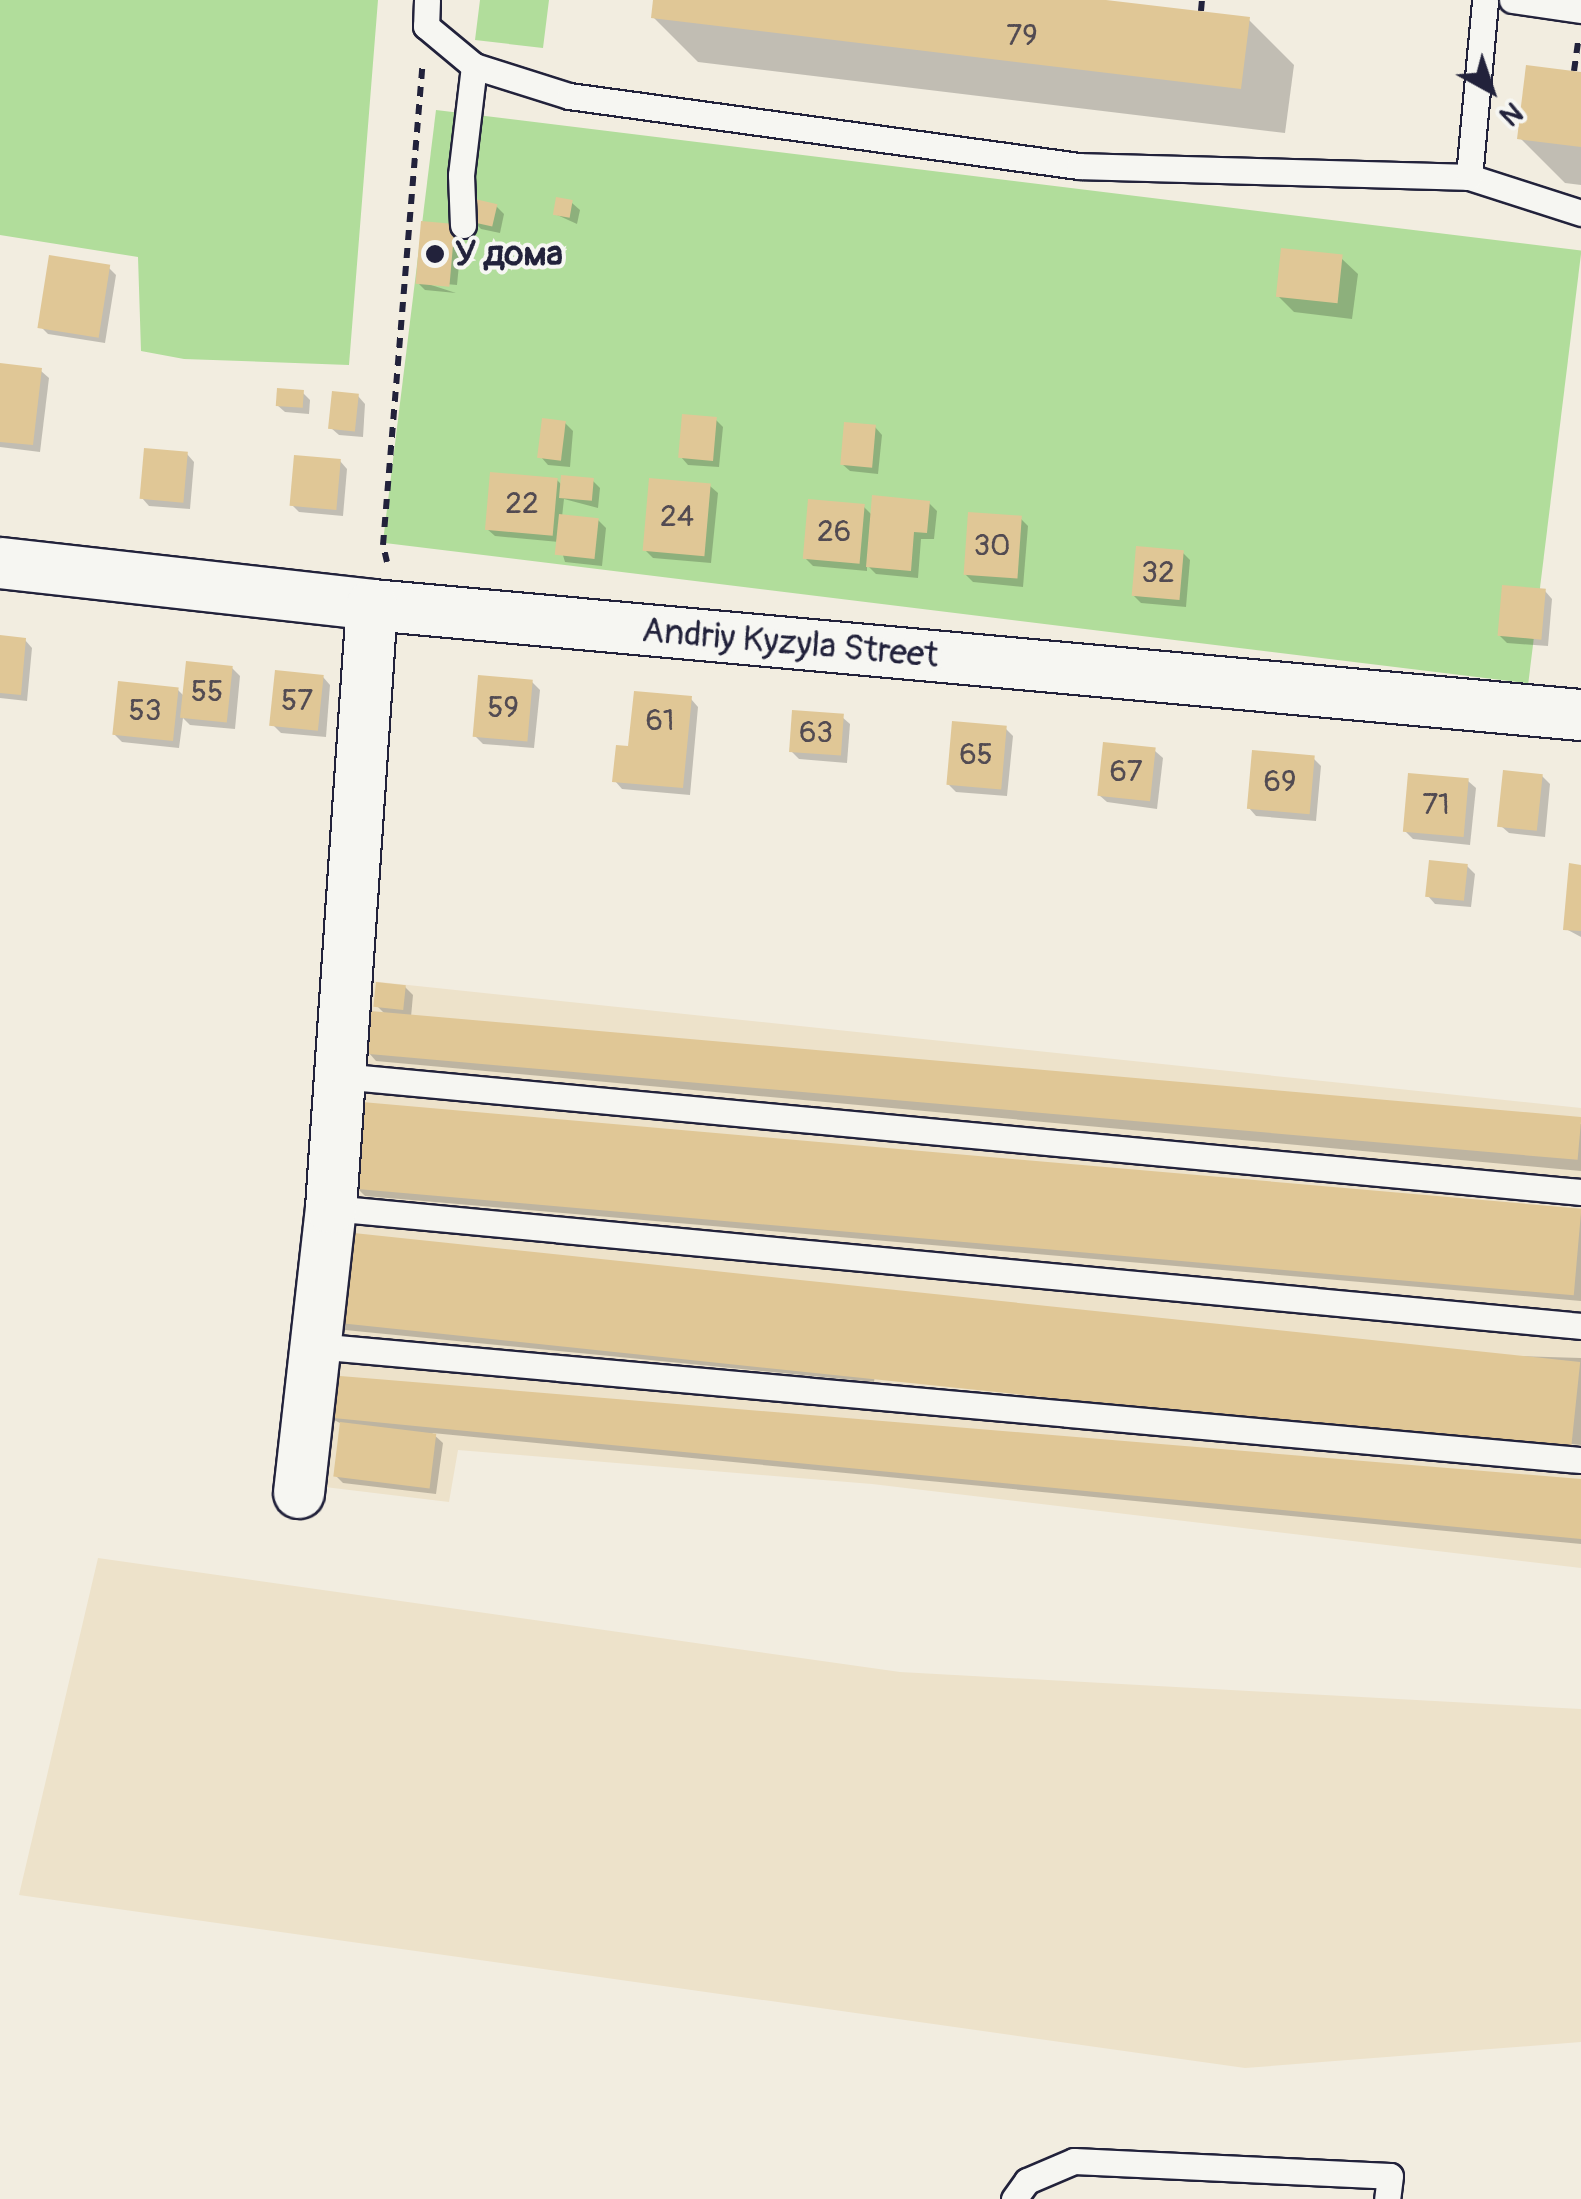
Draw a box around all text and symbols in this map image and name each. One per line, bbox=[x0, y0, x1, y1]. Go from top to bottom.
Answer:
house number: 79 bbox=[1006, 18, 1038, 54]
north arrow bbox=[1441, 40, 1541, 140]
text: N bbox=[1492, 94, 1529, 133]
place label: У дома bbox=[455, 233, 563, 275]
marker: У дома bbox=[424, 243, 446, 265]
house number: 22 bbox=[505, 486, 539, 522]
house number: 24 bbox=[660, 499, 694, 535]
house number: 26 bbox=[817, 514, 851, 550]
house number: 30 bbox=[973, 528, 1011, 564]
house number: 32 bbox=[1141, 555, 1175, 591]
street label: Andriy Kyzyla Street bbox=[640, 609, 940, 677]
house number: 55 bbox=[191, 674, 223, 710]
house number: 57 bbox=[281, 683, 313, 719]
house number: 59 bbox=[487, 690, 519, 726]
house number: 53 bbox=[129, 693, 161, 729]
house number: 61 bbox=[645, 703, 675, 739]
house number: 63 bbox=[799, 715, 833, 751]
house number: 65 bbox=[959, 737, 993, 773]
house number: 67 bbox=[1109, 754, 1143, 790]
house number: 69 bbox=[1264, 764, 1296, 800]
house number: 71 bbox=[1422, 787, 1450, 823]

